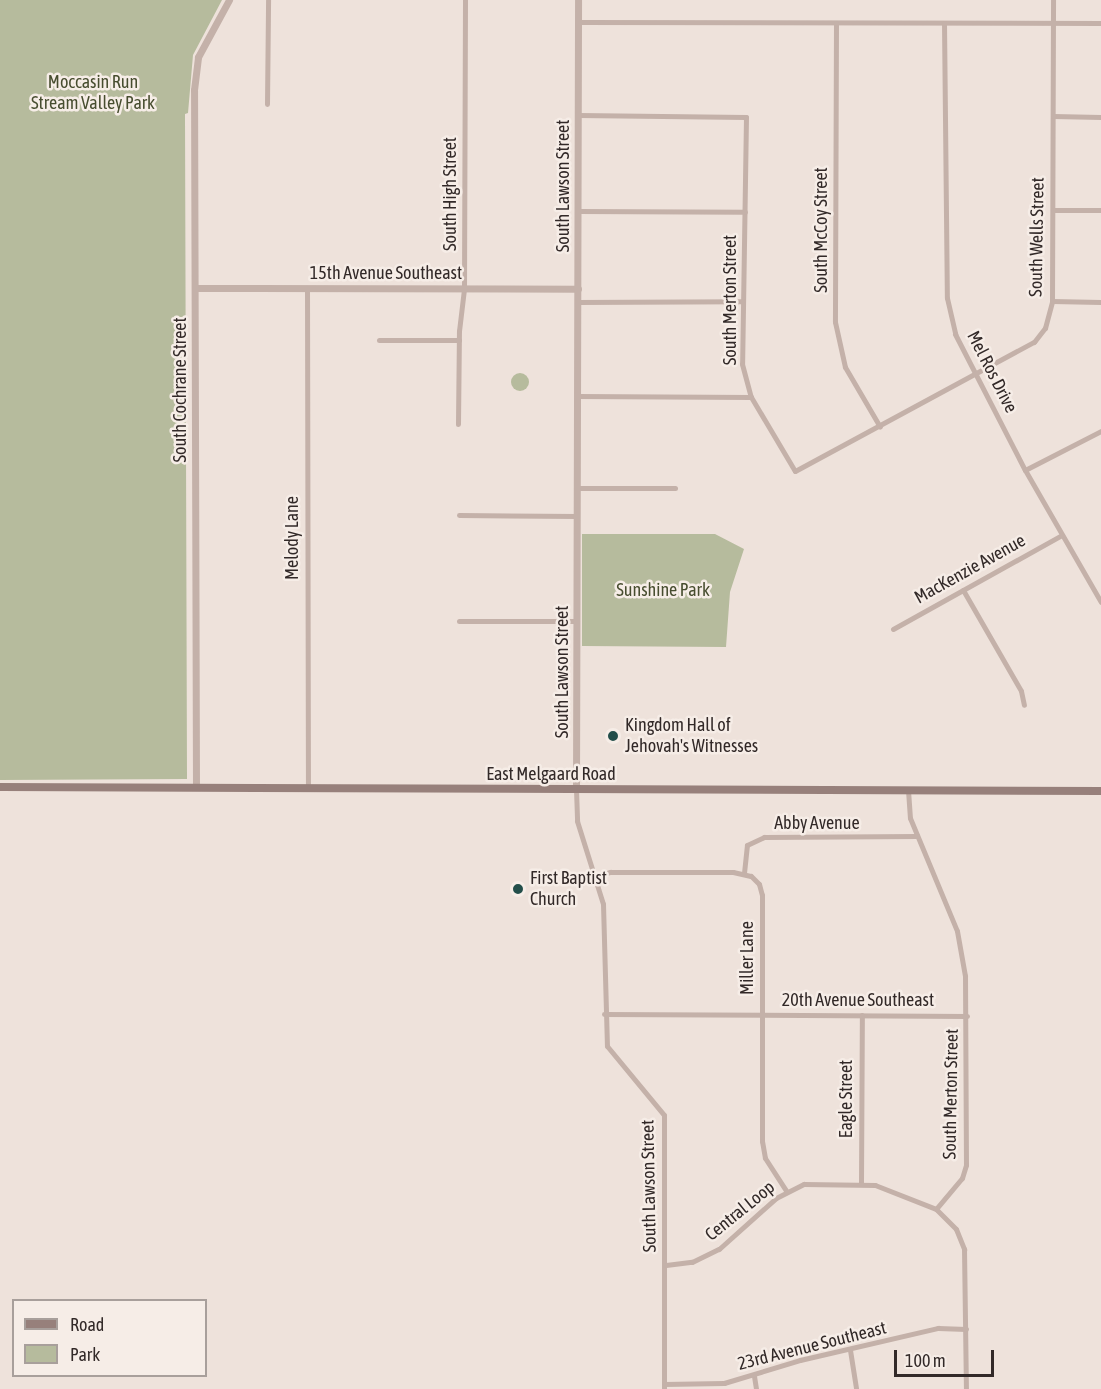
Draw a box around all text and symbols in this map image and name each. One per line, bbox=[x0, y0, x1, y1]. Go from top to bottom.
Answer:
park label: Moccasin Run Stream Valley Park bbox=[31, 72, 155, 115]
street label: South Lawson Street bbox=[552, 120, 574, 252]
street label: South High Street bbox=[439, 137, 461, 251]
street label: South McCoy Street bbox=[810, 167, 832, 293]
street label: South Wells Street bbox=[1025, 177, 1049, 297]
street label: South Merton Street bbox=[719, 235, 741, 365]
street label: 15th Avenue Southeast bbox=[310, 262, 462, 284]
street label: South Cochrane Street bbox=[169, 317, 191, 463]
street label: Mel Ros Drive bbox=[962, 328, 1022, 416]
street label: Melody Lane bbox=[281, 496, 303, 580]
street label: MacKenzie Avenue bbox=[911, 530, 1029, 608]
park label: Sunshine Park bbox=[616, 579, 710, 601]
street label: South Lawson Street bbox=[551, 606, 573, 738]
place label: Kingdom Hall of Jehovah's Witnesses bbox=[625, 715, 758, 758]
marker: Kingdom Hall of Jehovah's Witnesses bbox=[606, 729, 620, 743]
street label: East Melgaard Road bbox=[486, 763, 616, 785]
street label: Abby Avenue bbox=[774, 812, 860, 834]
place label: First Baptist Church bbox=[530, 868, 607, 910]
marker: First Baptist Church bbox=[511, 882, 525, 896]
street label: Miller Lane bbox=[736, 921, 758, 995]
street label: 20th Avenue Southeast bbox=[782, 989, 934, 1011]
street label: South Merton Street bbox=[939, 1029, 963, 1159]
street label: Eagle Street bbox=[835, 1060, 857, 1138]
street label: South Lawson Street bbox=[637, 1119, 661, 1253]
street label: Central Loop bbox=[701, 1176, 779, 1246]
legend bbox=[12, 1299, 207, 1377]
text: Road bbox=[70, 1314, 104, 1335]
street label: 23rd Avenue Southeast bbox=[736, 1317, 888, 1375]
scale bar bbox=[897, 1338, 998, 1376]
text: Park bbox=[70, 1344, 100, 1365]
text: 100 m bbox=[905, 1350, 946, 1371]

